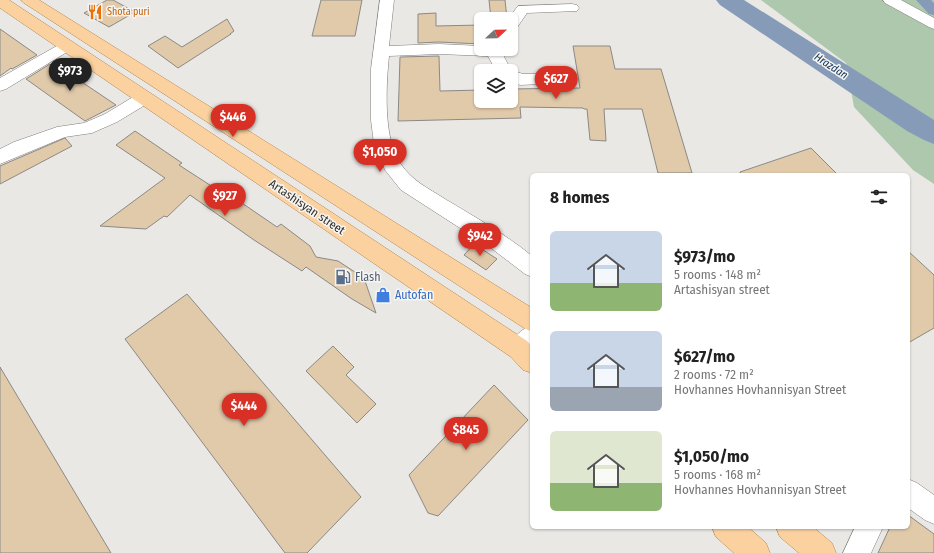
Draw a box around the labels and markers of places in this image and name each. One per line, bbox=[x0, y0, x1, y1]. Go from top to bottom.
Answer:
restaurant icon: Shota puri bbox=[86, 3, 104, 21]
place label: Shota puri bbox=[107, 6, 150, 18]
pin: $973 bbox=[46, 58, 94, 92]
pin: $627 bbox=[532, 66, 580, 100]
pin: $446 bbox=[209, 104, 257, 138]
pin: $1,050 bbox=[347, 139, 413, 173]
pin: $927 bbox=[201, 183, 249, 217]
pin: $942 bbox=[456, 223, 504, 257]
fuel station icon: Flash bbox=[334, 268, 352, 286]
place label: Flash bbox=[355, 270, 381, 284]
shop icon: Autofan bbox=[374, 286, 392, 304]
place label: Autofan bbox=[395, 288, 433, 302]
pin: $444 bbox=[220, 393, 268, 427]
pin: $845 bbox=[442, 417, 490, 451]

